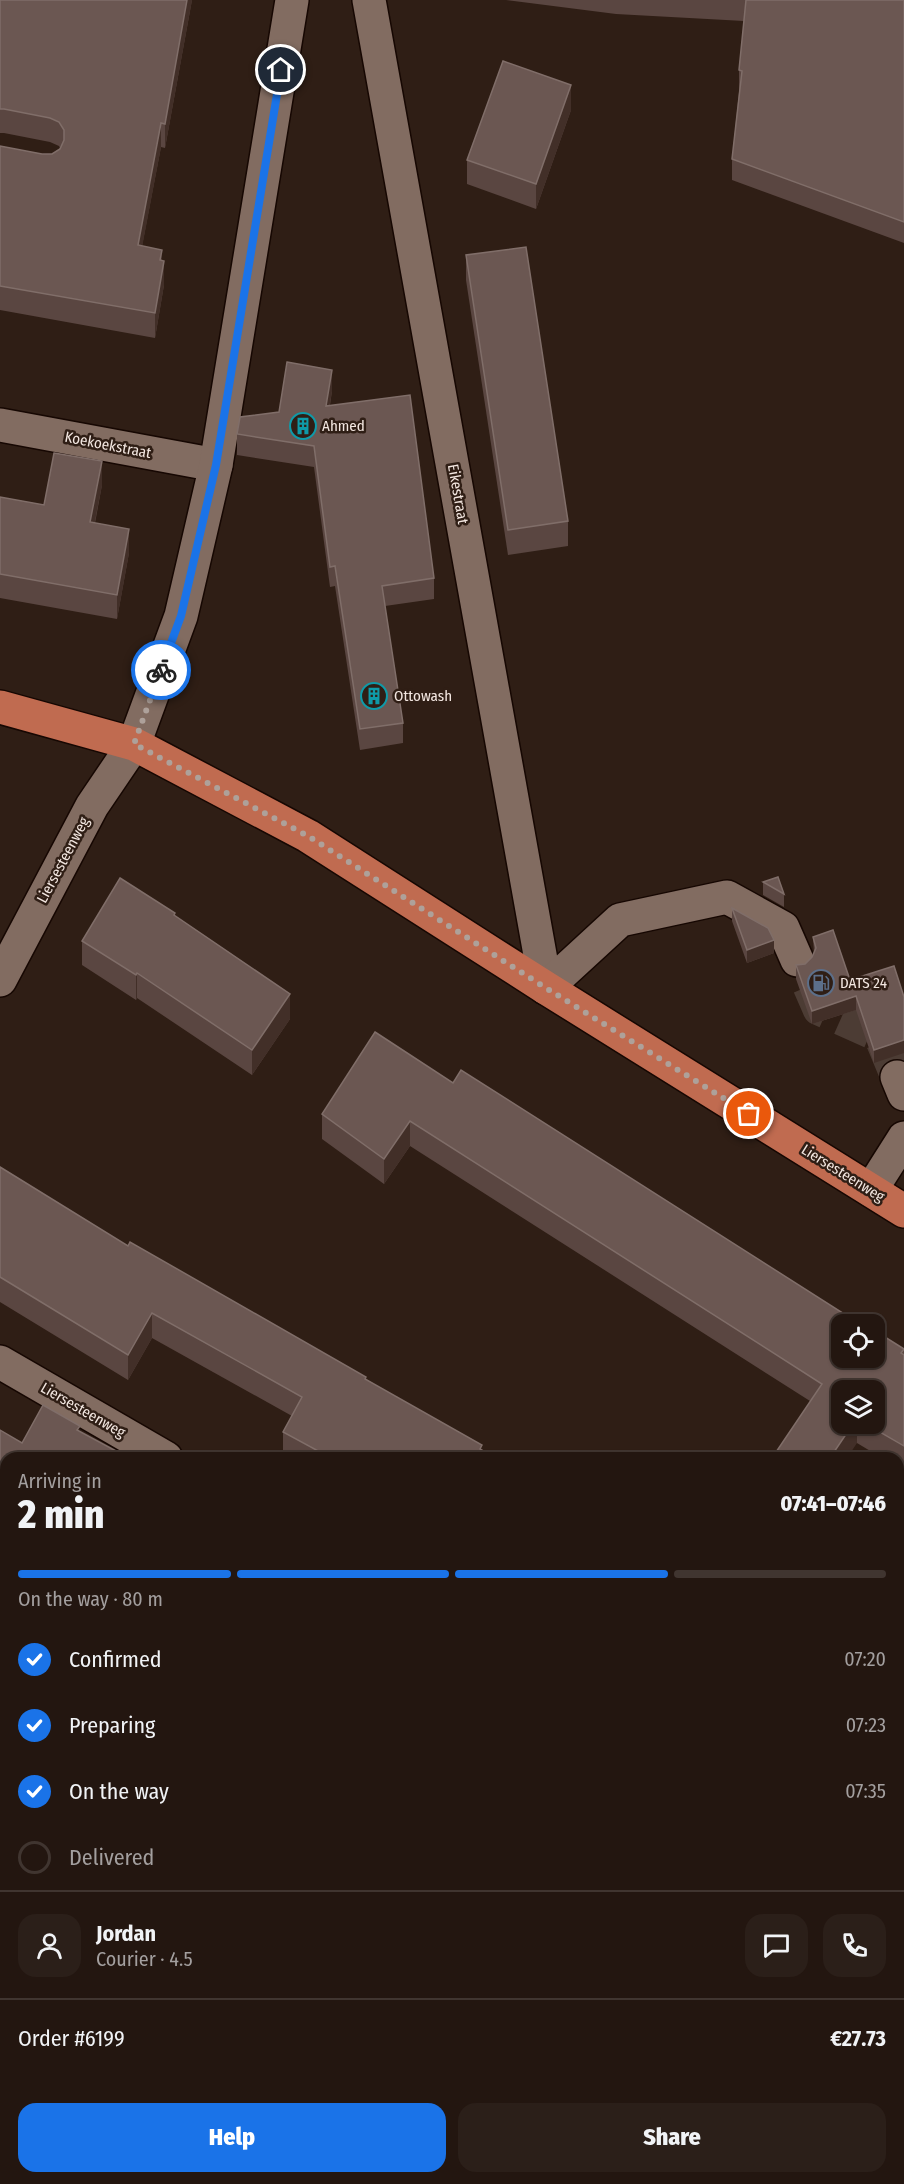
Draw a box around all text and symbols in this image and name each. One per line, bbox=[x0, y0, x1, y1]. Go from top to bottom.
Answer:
pin bbox=[255, 44, 306, 95]
icon: home bbox=[264, 53, 297, 86]
building icon: Ahmed bbox=[288, 411, 318, 441]
place label: Ahmed bbox=[322, 417, 365, 435]
street label: Koekoekstraat bbox=[63, 428, 153, 462]
street label: Eikestraat bbox=[444, 463, 472, 526]
courier bbox=[131, 640, 191, 700]
icon: bike bbox=[145, 654, 178, 687]
building icon: Ottowash bbox=[359, 681, 389, 711]
place label: Ottowash bbox=[394, 687, 452, 705]
street label: Liersesteenweg bbox=[33, 814, 93, 906]
fuel station icon: DATS 24 bbox=[806, 968, 836, 998]
place label: DATS 24 bbox=[840, 974, 887, 992]
pin bbox=[723, 1088, 774, 1139]
icon: bag bbox=[732, 1097, 765, 1130]
street label: Liersesteenweg bbox=[798, 1140, 888, 1206]
map controls bbox=[831, 1314, 885, 1434]
button: locate bbox=[831, 1314, 885, 1368]
street label: Liersesteenweg bbox=[37, 1379, 129, 1441]
button: layers bbox=[831, 1380, 885, 1434]
text: Arriving in bbox=[18, 1469, 102, 1493]
text: 07:41–07:46 bbox=[780, 1490, 886, 1517]
text: 2 min bbox=[18, 1492, 104, 1538]
text: On the way · 80 m bbox=[18, 1587, 163, 1611]
icon: check bbox=[18, 1643, 51, 1676]
text: Confirmed bbox=[69, 1646, 162, 1673]
text: 07:20 bbox=[844, 1647, 886, 1671]
icon: check bbox=[18, 1709, 51, 1742]
text: Preparing bbox=[69, 1712, 155, 1739]
text: 07:23 bbox=[846, 1713, 886, 1737]
icon: check bbox=[18, 1775, 51, 1808]
text: On the way bbox=[69, 1778, 169, 1805]
text: 07:35 bbox=[845, 1779, 886, 1803]
text: Delivered bbox=[69, 1844, 154, 1871]
button: person bbox=[18, 1914, 81, 1977]
button: chat bbox=[745, 1914, 808, 1977]
button: phone bbox=[823, 1914, 886, 1977]
text: Jordan bbox=[96, 1920, 156, 1947]
text: Courier · 4.5 bbox=[96, 1947, 193, 1971]
text: Order #6199 bbox=[18, 2025, 125, 2052]
text: €27.73 bbox=[830, 2025, 886, 2052]
button: Help bbox=[18, 2103, 446, 2172]
button: Share bbox=[458, 2103, 886, 2172]

